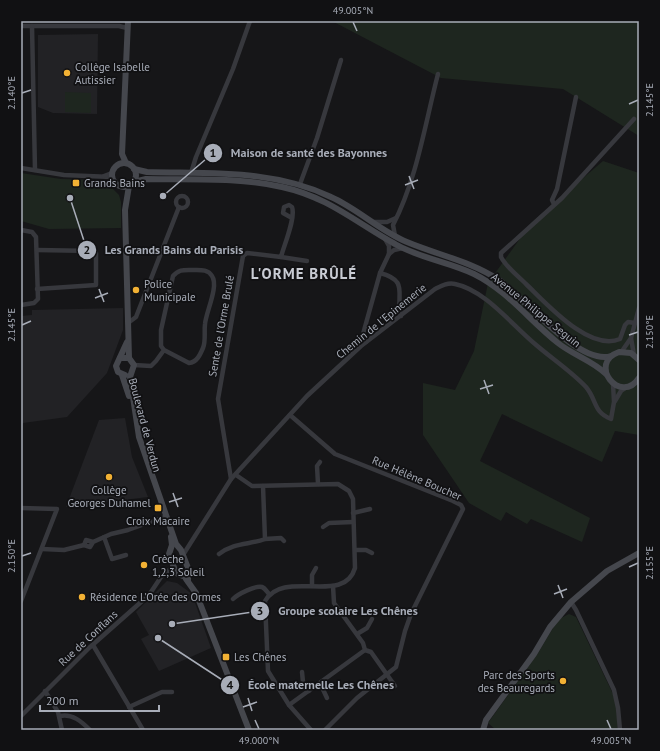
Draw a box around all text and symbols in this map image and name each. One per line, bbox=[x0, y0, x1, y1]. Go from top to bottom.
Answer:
text: 49.005°N bbox=[333, 4, 373, 17]
place label: Collège Isabelle Autissier bbox=[75, 60, 150, 87]
marker: Collège Isabelle Autissier bbox=[62, 68, 72, 78]
text: 2.140°E bbox=[5, 76, 18, 110]
text: 2.145°E bbox=[643, 83, 656, 117]
callout: Maison de santé des Bayonnes bbox=[203, 141, 395, 165]
text: 1 bbox=[210, 145, 216, 160]
text: Maison de santé des Bayonnes bbox=[231, 145, 387, 160]
place label: Grands Bains bbox=[84, 176, 145, 190]
marker: Grands Bains bbox=[71, 178, 81, 188]
callout: Les Grands Bains du Parisis bbox=[77, 238, 251, 262]
text: 2 bbox=[84, 242, 90, 257]
text: Les Grands Bains du Parisis bbox=[105, 242, 243, 257]
district label: L'ORME BRÛLÉ bbox=[251, 264, 357, 283]
street label: Avenue Philippe Seguin bbox=[488, 270, 584, 350]
street label: Sente de l'Orme Brulé bbox=[205, 274, 237, 378]
place label: Police Municipale bbox=[144, 277, 196, 304]
street label: Chemin de l'Epinemerie bbox=[333, 280, 429, 362]
marker: Police Municipale bbox=[131, 285, 141, 295]
text: 2.145°E bbox=[5, 308, 18, 342]
text: 2.150°E bbox=[643, 315, 656, 349]
street label: Boulevard de Verdun bbox=[126, 376, 164, 474]
street label: Rue Hélène Boucher bbox=[370, 453, 464, 503]
marker: Collège Georges Duhamel bbox=[104, 472, 114, 482]
place label: Collège Georges Duhamel bbox=[67, 483, 151, 510]
marker: Croix Macaire bbox=[153, 503, 163, 513]
place label: Croix Macaire bbox=[126, 514, 190, 528]
text: 2.150°E bbox=[5, 539, 18, 573]
text: 2.155°E bbox=[643, 546, 656, 580]
place label: Crèche 1,2,3 Soleil bbox=[152, 552, 205, 579]
marker: Crèche 1,2,3 Soleil bbox=[139, 560, 149, 570]
place label: Résidence L'Orée des Ormes bbox=[90, 590, 221, 604]
marker: Résidence L'Orée des Ormes bbox=[77, 592, 87, 602]
callout: Groupe scolaire Les Chênes bbox=[250, 599, 425, 623]
text: 3 bbox=[257, 603, 263, 618]
text: Groupe scolaire Les Chênes bbox=[278, 603, 418, 618]
street label: Rue de Conflans bbox=[56, 607, 121, 669]
place label: Les Chênes bbox=[234, 650, 287, 664]
marker: Les Chênes bbox=[221, 652, 231, 662]
place label: Parc des Sports des Beauregards bbox=[478, 668, 555, 695]
callout: École maternelle Les Chênes bbox=[220, 673, 402, 697]
marker: Parc des Sports des Beauregards bbox=[558, 676, 568, 686]
text: 4 bbox=[227, 677, 234, 692]
text: École maternelle Les Chênes bbox=[248, 677, 394, 692]
scale bar bbox=[40, 687, 159, 713]
text: 200 m bbox=[46, 693, 79, 708]
text: 49.000°N bbox=[239, 734, 279, 747]
text: 49.005°N bbox=[591, 734, 631, 747]

